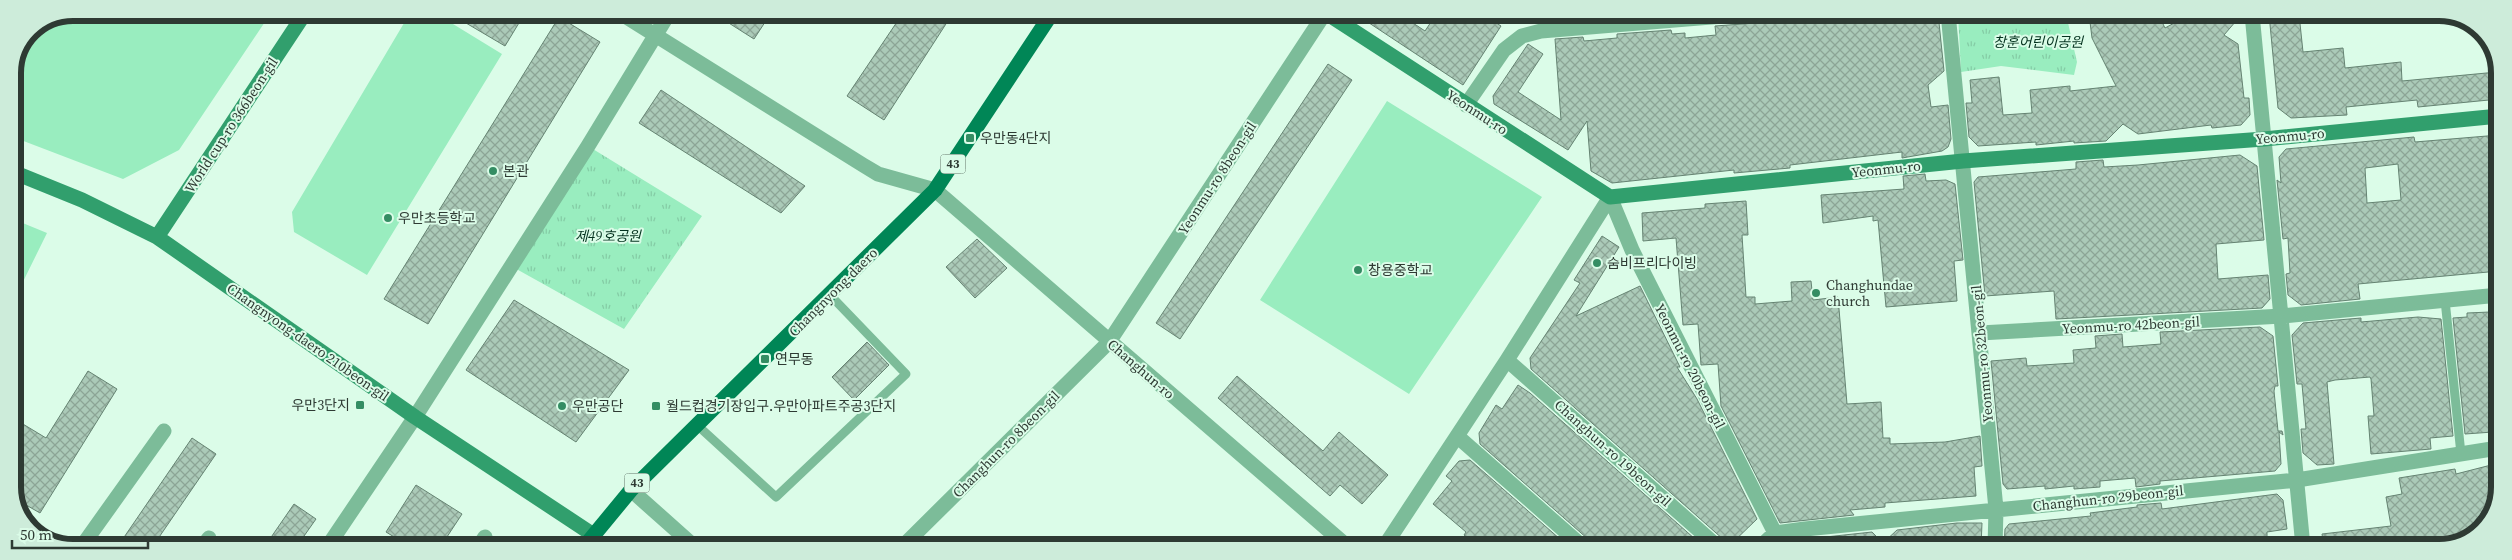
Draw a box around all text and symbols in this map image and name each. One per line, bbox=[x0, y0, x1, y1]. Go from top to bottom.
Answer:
park label: 창훈어린이공원 bbox=[1993, 32, 2084, 52]
street label: World cup-ro 366beon-gil bbox=[180, 53, 282, 197]
street label: Yeonmu-ro bbox=[1442, 85, 1512, 139]
street label: Yeonmu-ro 8beon-gil bbox=[1173, 118, 1261, 238]
street label: Yeonmu-ro bbox=[2255, 123, 2326, 149]
place label: 우만동4단지 bbox=[980, 128, 1051, 148]
marker: 우만동4단지 bbox=[964, 132, 976, 144]
road number: 43 bbox=[940, 154, 966, 173]
street label: Yeonmu-ro bbox=[1850, 155, 1922, 183]
place label: 본관 bbox=[503, 161, 529, 181]
marker: 본관 bbox=[487, 165, 499, 177]
place label: 우만초등학교 bbox=[398, 208, 475, 228]
marker: 우만초등학교 bbox=[382, 212, 394, 224]
park label: 제49호공원 bbox=[575, 226, 642, 246]
street label: Changnyong-daero bbox=[784, 243, 882, 341]
place label: 숨비프리다이빙 bbox=[1607, 253, 1697, 273]
marker: 숨비프리다이빙 bbox=[1591, 257, 1603, 269]
place label: 창용중학교 bbox=[1368, 260, 1433, 280]
marker: 창용중학교 bbox=[1352, 264, 1364, 276]
place label: Changhundae church bbox=[1826, 275, 1913, 311]
street label: Changnyong-daero 210beon-gil bbox=[223, 278, 393, 406]
street label: Yeonmu-ro 32beon-gil bbox=[1966, 284, 1998, 424]
marker: Changhundae church bbox=[1810, 287, 1822, 299]
street label: Yeonmu-ro 20beon-gil bbox=[1650, 300, 1730, 432]
street label: Yeonmu-ro 42beon-gil bbox=[2062, 311, 2200, 339]
street label: Changhun-ro bbox=[1103, 334, 1179, 404]
place label: 연무동 bbox=[775, 349, 814, 369]
marker: 연무동 bbox=[759, 353, 771, 365]
street label: Changhun-ro 8beon-gil bbox=[948, 386, 1064, 502]
place label: 우만3단지 bbox=[291, 395, 350, 415]
street label: Changhun-ro 19beon-gil bbox=[1550, 395, 1676, 511]
place label: 우만공단 bbox=[572, 396, 624, 416]
place label: 월드컵경기장입구.우만아파트주공3단지 bbox=[666, 396, 896, 416]
marker: 우만3단지 bbox=[354, 399, 366, 411]
marker: 우만공단 bbox=[556, 400, 568, 412]
marker: 월드컵경기장입구.우만아파트주공3단지 bbox=[650, 400, 662, 412]
road number: 43 bbox=[624, 473, 650, 492]
street label: Changhun-ro 29beon-gil bbox=[2032, 480, 2184, 516]
scale bar bbox=[12, 518, 149, 550]
text: 50 m bbox=[20, 524, 52, 545]

